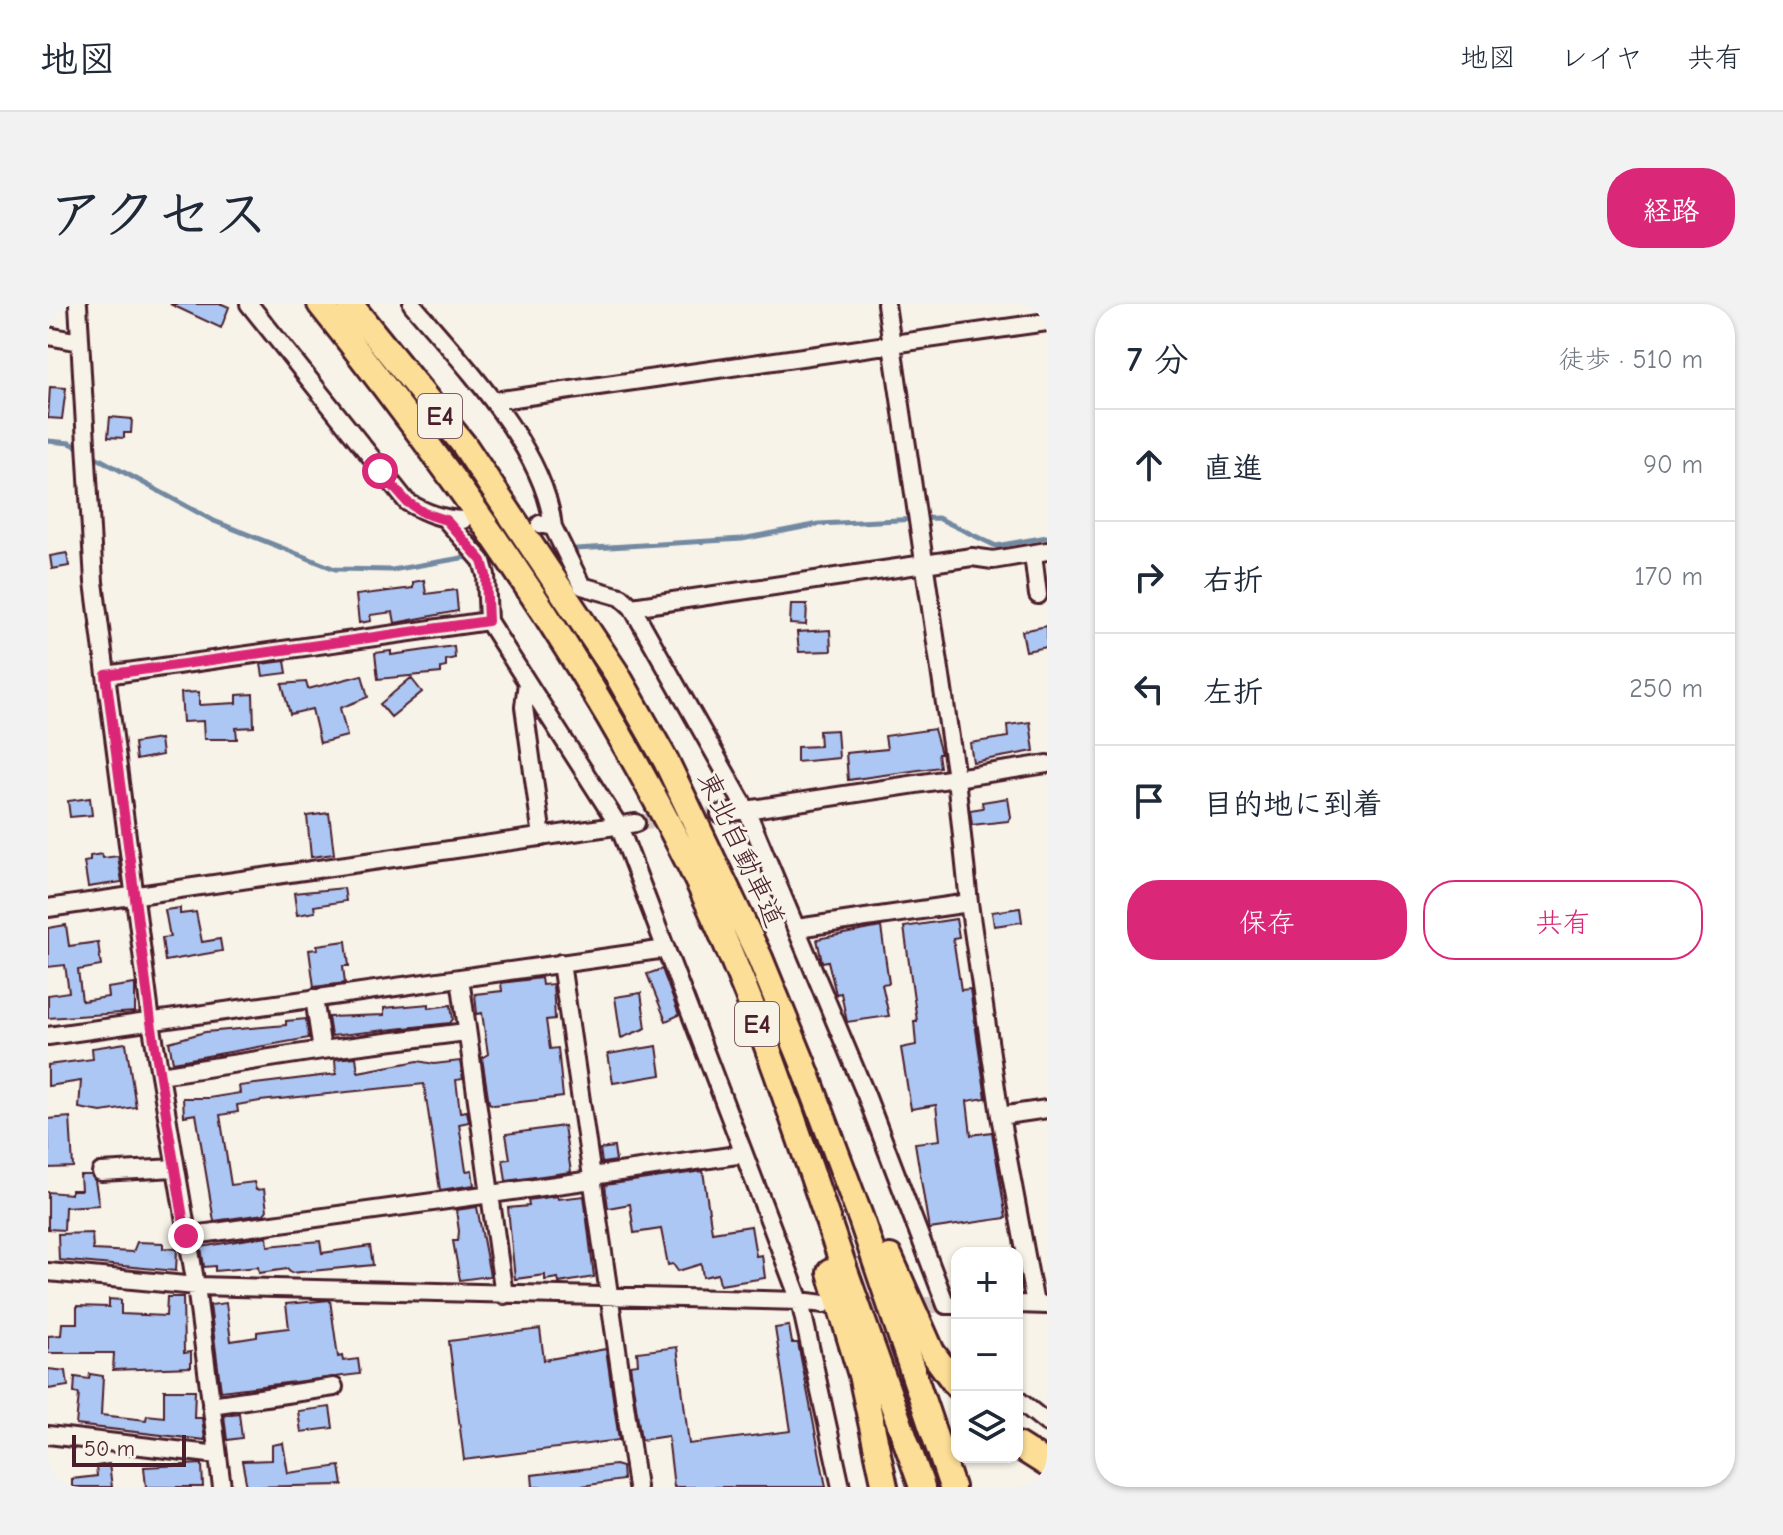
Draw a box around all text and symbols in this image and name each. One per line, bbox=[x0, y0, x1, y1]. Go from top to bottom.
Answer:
text: 地図 bbox=[40, 38, 116, 82]
text: 地図 bbox=[1460, 42, 1516, 74]
text: レイヤ bbox=[1560, 42, 1643, 74]
text: 共有 bbox=[1687, 42, 1743, 74]
button: 経路 bbox=[1607, 168, 1735, 248]
text: アクセス bbox=[48, 183, 269, 247]
text: 7 分 bbox=[1127, 340, 1188, 380]
text: 徒歩 · 510 m bbox=[1559, 345, 1703, 375]
road number: E4 bbox=[418, 394, 462, 438]
icon: ahead bbox=[1127, 443, 1171, 487]
text: 90 m bbox=[1643, 450, 1703, 480]
text: 直進 bbox=[1203, 451, 1263, 486]
route start bbox=[362, 453, 398, 489]
icon: right bbox=[1127, 555, 1171, 599]
text: 170 m bbox=[1634, 562, 1703, 592]
text: 右折 bbox=[1203, 563, 1263, 598]
icon: left bbox=[1127, 667, 1171, 711]
text: 250 m bbox=[1629, 674, 1703, 704]
text: 左折 bbox=[1203, 675, 1263, 710]
street label: 東北自動車道 bbox=[691, 767, 791, 932]
icon: arrive bbox=[1127, 779, 1171, 823]
text: 目的地に到着 bbox=[1203, 787, 1383, 822]
button: 保存 bbox=[1127, 880, 1407, 960]
button: 共有 bbox=[1423, 880, 1703, 960]
road number: E4 bbox=[735, 1002, 779, 1046]
route end bbox=[168, 1218, 204, 1254]
map controls bbox=[951, 1247, 1023, 1463]
button: + bbox=[951, 1247, 1023, 1319]
button: − bbox=[951, 1319, 1023, 1391]
button: layers bbox=[951, 1391, 1023, 1463]
scale bar bbox=[72, 1431, 186, 1467]
text: 50 m bbox=[84, 1436, 135, 1462]

